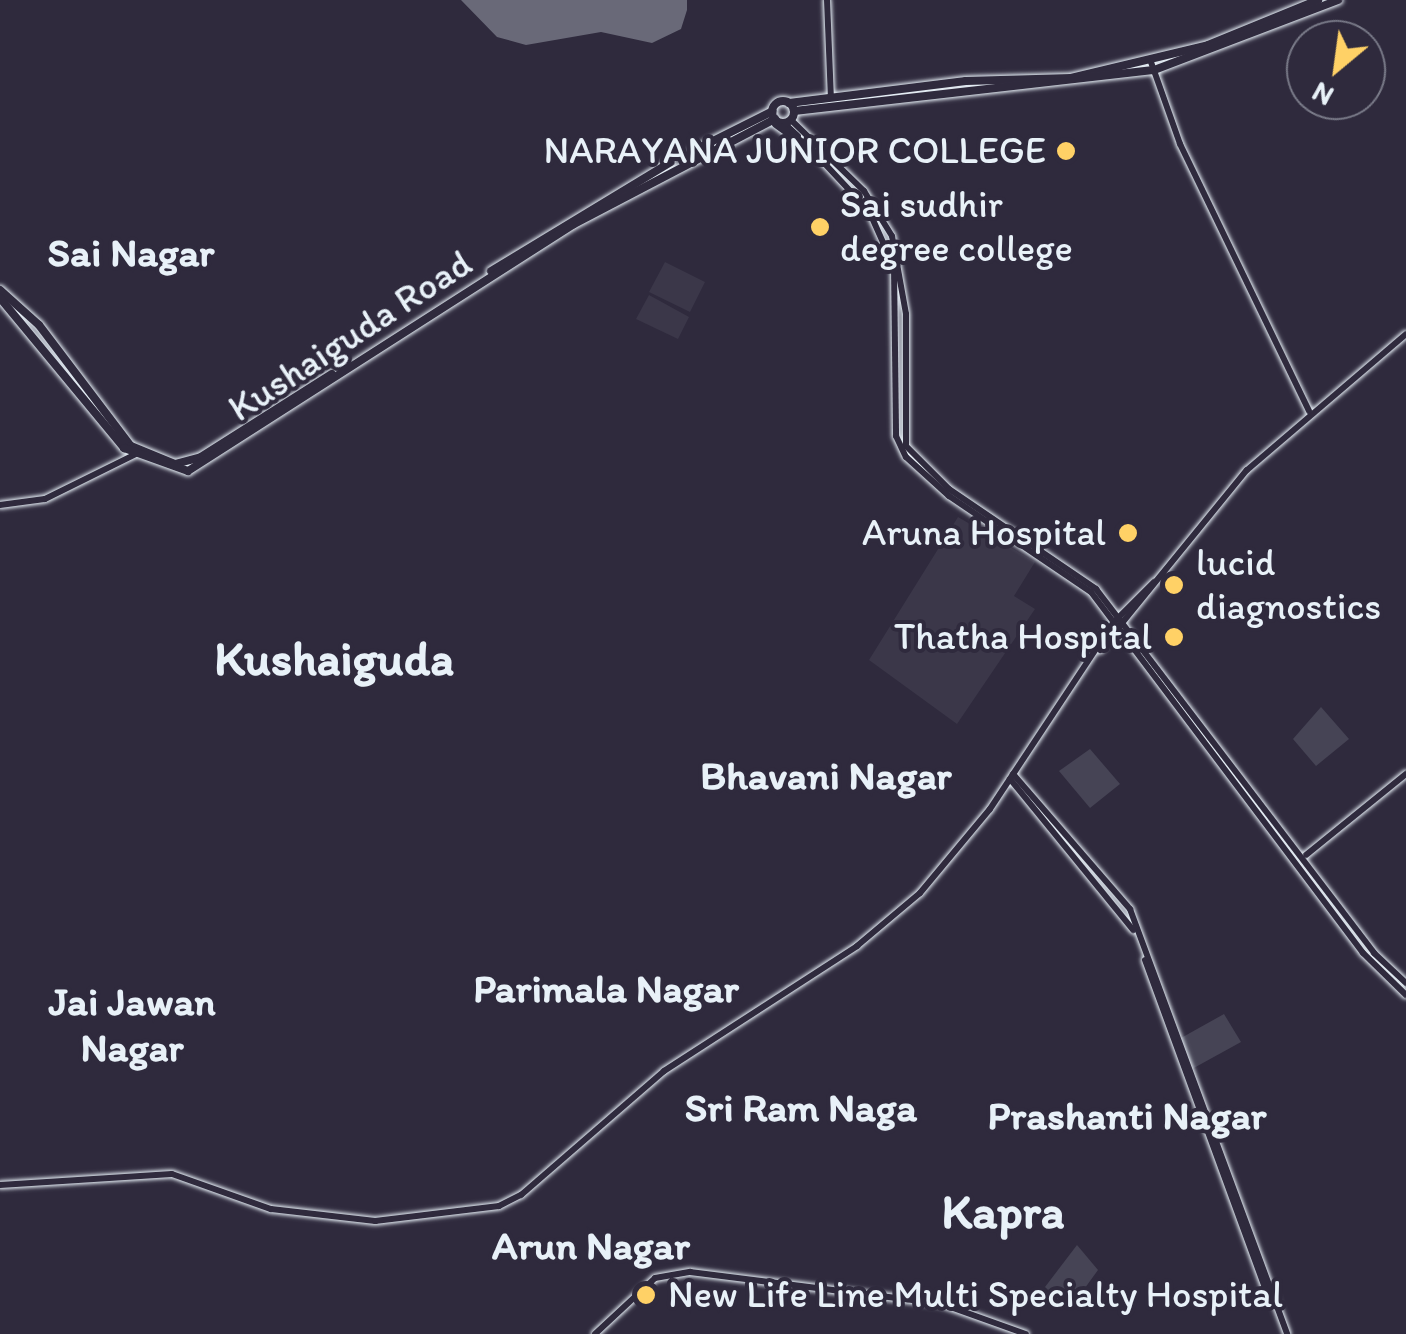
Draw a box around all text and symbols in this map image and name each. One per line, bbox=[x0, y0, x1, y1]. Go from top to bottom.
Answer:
north arrow bbox=[1286, 20, 1386, 120]
text: N bbox=[1306, 75, 1339, 114]
place label: NARAYANA JUNIOR COLLEGE bbox=[546, 128, 1046, 174]
marker: NARAYANA JUNIOR COLLEGE bbox=[1055, 140, 1077, 162]
place label: Sai sudhir degree college bbox=[840, 182, 1073, 272]
marker: Sai sudhir degree college bbox=[809, 216, 831, 238]
district label: Sai Nagar bbox=[48, 228, 214, 276]
street label: Kushaiguda Road bbox=[220, 241, 480, 431]
place label: Aruna Hospital bbox=[862, 510, 1106, 556]
marker: Aruna Hospital bbox=[1115, 520, 1141, 546]
place label: lucid diagnostics bbox=[1196, 540, 1381, 630]
marker: lucid diagnostics bbox=[1161, 572, 1187, 598]
place label: Thatha Hospital bbox=[893, 614, 1152, 660]
marker: Thatha Hospital bbox=[1161, 624, 1187, 650]
district label: Kushaiguda bbox=[214, 630, 454, 688]
district label: Bhavani Nagar bbox=[700, 751, 952, 799]
district label: Parimala Nagar bbox=[473, 964, 739, 1012]
district label: Jai Jawan Nagar bbox=[49, 977, 215, 1071]
district label: Sri Ram Naga bbox=[684, 1083, 918, 1131]
district label: Prashanti Nagar bbox=[988, 1091, 1266, 1139]
district label: Kapra bbox=[942, 1183, 1064, 1241]
district label: Arun Nagar bbox=[492, 1221, 690, 1269]
place label: New Life Line Multi Specialty Hospital bbox=[668, 1272, 1281, 1318]
marker: New Life Line Multi Specialty Hospital bbox=[633, 1282, 659, 1308]

